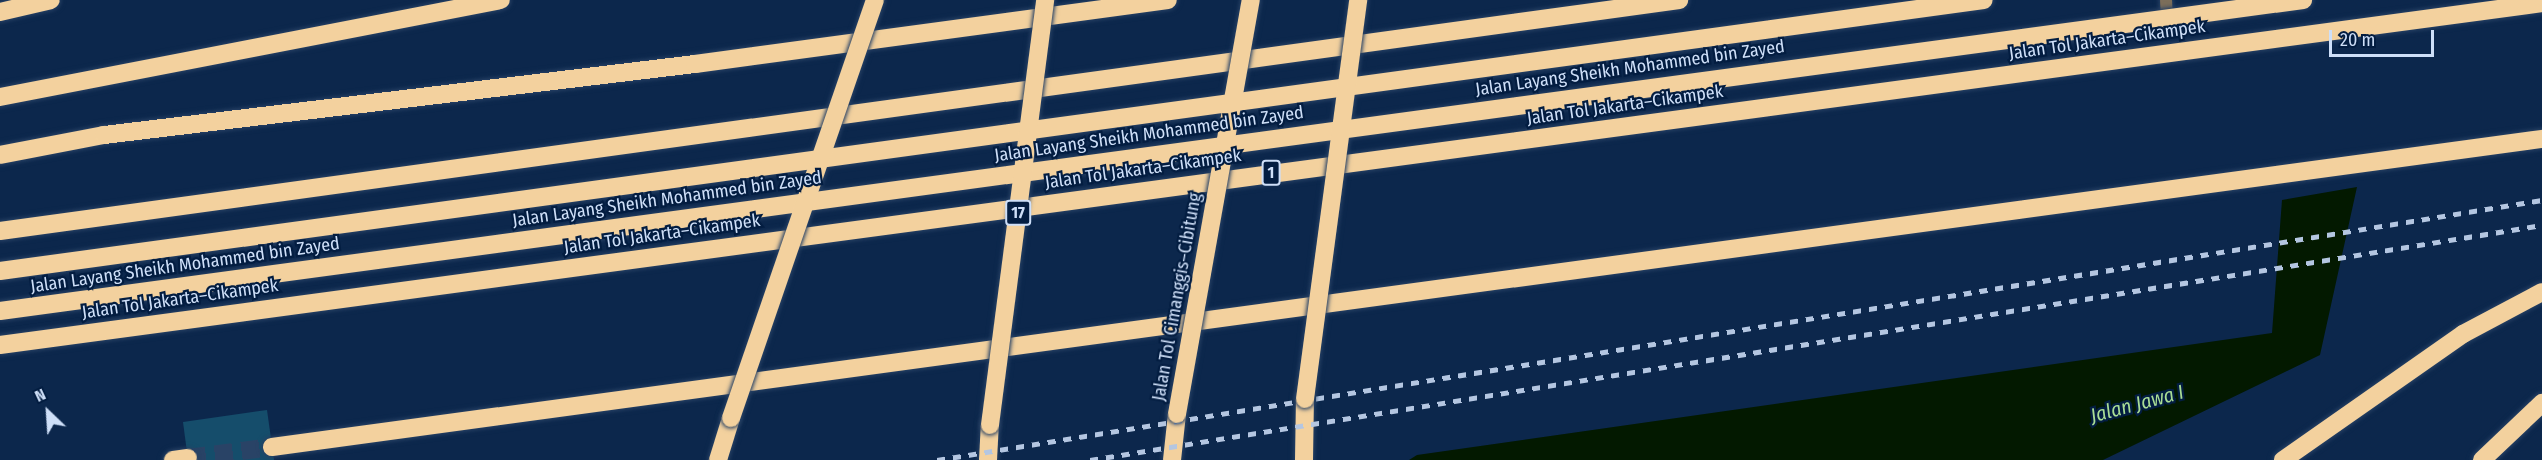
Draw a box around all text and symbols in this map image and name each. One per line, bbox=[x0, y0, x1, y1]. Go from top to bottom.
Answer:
street label: Jalan Tol Jakarta–Cikampek bbox=[2008, 16, 2206, 64]
scale bar bbox=[2332, 18, 2437, 56]
text: 20 m bbox=[2340, 29, 2375, 51]
street label: Jalan Layang Sheikh Mohammed bin Zayed bbox=[1474, 36, 1786, 100]
street label: Jalan Tol Jakarta–Cikampek bbox=[1526, 81, 1724, 129]
street label: Jalan Layang Sheikh Mohammed bin Zayed bbox=[993, 102, 1305, 166]
street label: Jalan Tol Jakarta–Cikampek bbox=[1044, 145, 1242, 193]
road number: 1 bbox=[1260, 160, 1282, 186]
street label: Jalan Layang Sheikh Mohammed bin Zayed bbox=[511, 167, 823, 231]
street label: Jalan Tol Cimanggis–Cibitung bbox=[1148, 191, 1206, 403]
road number: 17 bbox=[1004, 200, 1032, 226]
street label: Jalan Tol Jakarta–Cikampek bbox=[563, 210, 761, 258]
street label: Jalan Layang Sheikh Mohammed bin Zayed bbox=[29, 233, 341, 297]
street label: Jalan Tol Jakarta–Cikampek bbox=[81, 275, 279, 323]
water label: Jalan Jawa I bbox=[2088, 380, 2186, 428]
north arrow bbox=[18, 382, 78, 442]
text: N bbox=[32, 385, 49, 406]

